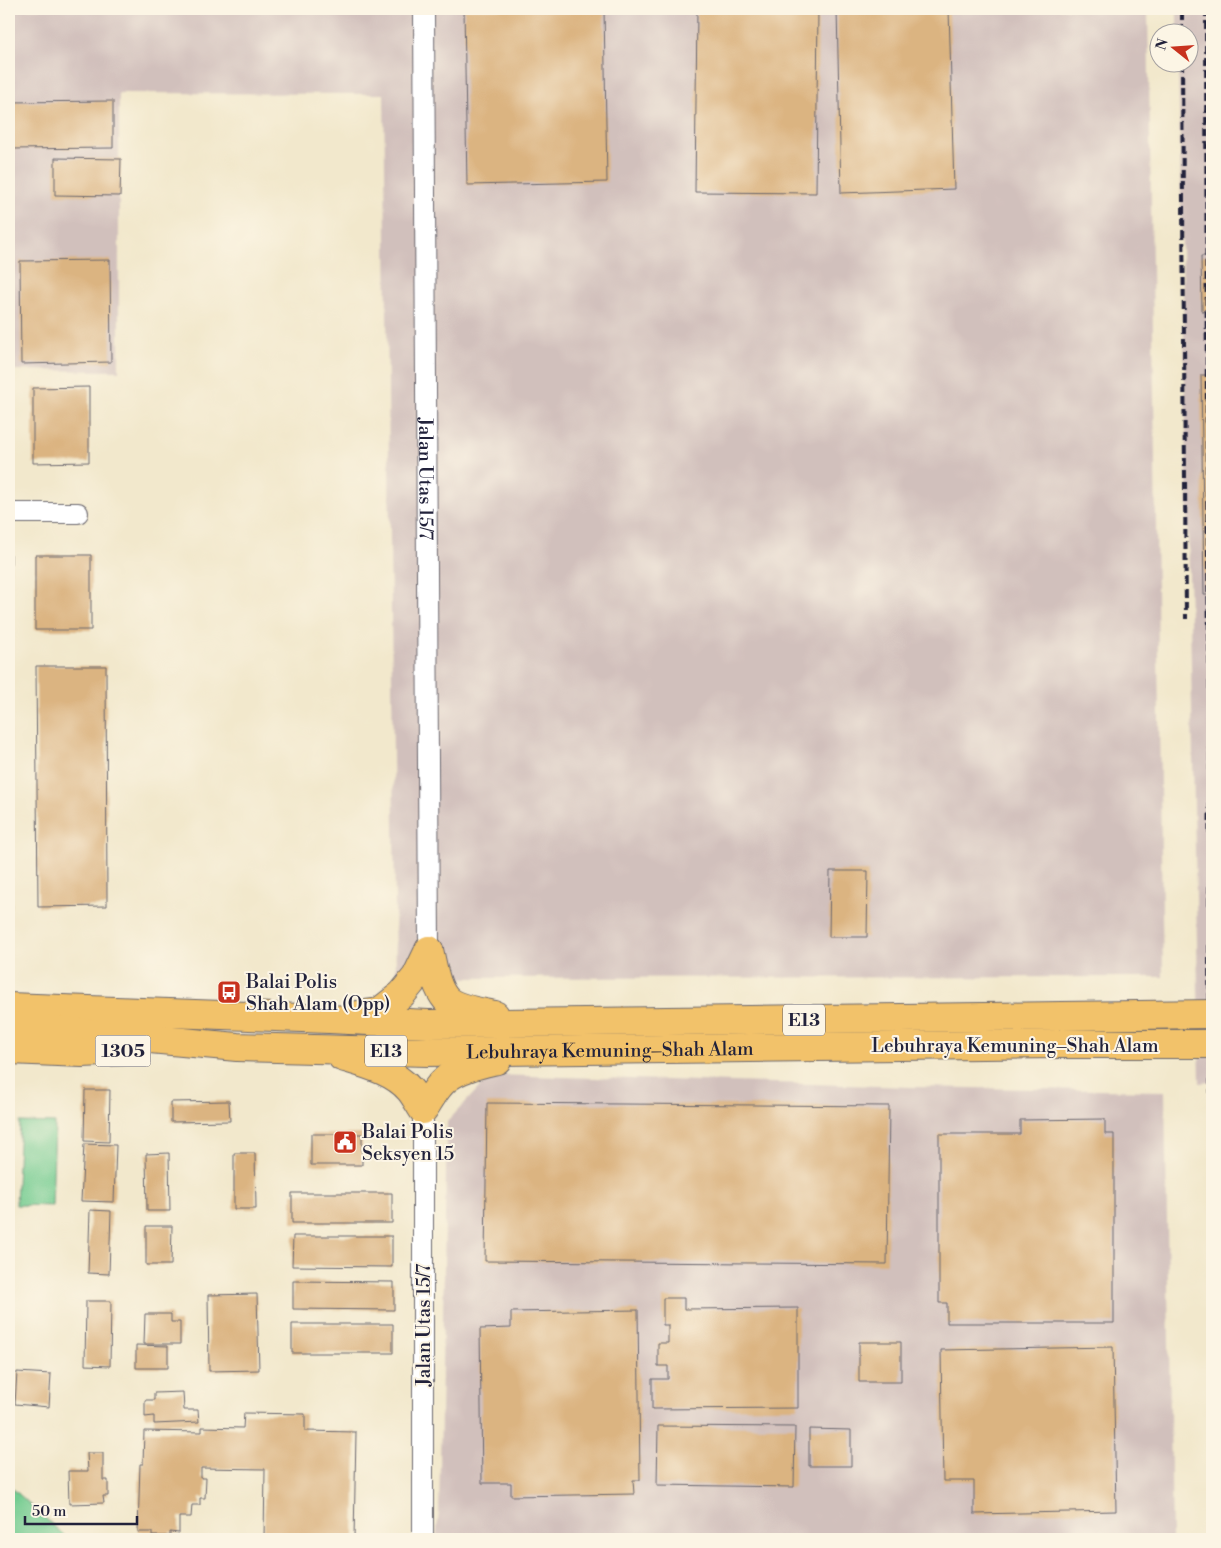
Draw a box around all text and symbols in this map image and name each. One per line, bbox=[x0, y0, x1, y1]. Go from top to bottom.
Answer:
north arrow bbox=[1148, 22, 1198, 72]
text: N bbox=[1152, 37, 1173, 52]
street label: Jalan Utas 15/7 bbox=[413, 417, 438, 541]
place label: Balai Polis Shah Alam (Opp) bbox=[245, 970, 390, 1016]
bus stop icon: Balai Polis Shah Alam (Opp) bbox=[216, 979, 242, 1005]
road number: E13 bbox=[783, 1004, 825, 1036]
street label: Lebuhraya Kemuning–Shah Alam bbox=[871, 1034, 1159, 1058]
road number: 1305 bbox=[96, 1036, 150, 1066]
road number: E13 bbox=[365, 1036, 407, 1066]
street label: Lebuhraya Kemuning–Shah Alam bbox=[466, 1037, 754, 1065]
place label: Balai Polis Seksyen 15 bbox=[361, 1120, 454, 1166]
public building icon: Balai Polis Seksyen 15 bbox=[332, 1129, 358, 1155]
street label: Jalan Utas 15/7 bbox=[412, 1263, 436, 1387]
scale bar bbox=[25, 1493, 138, 1525]
text: 50 m bbox=[32, 1502, 66, 1521]

